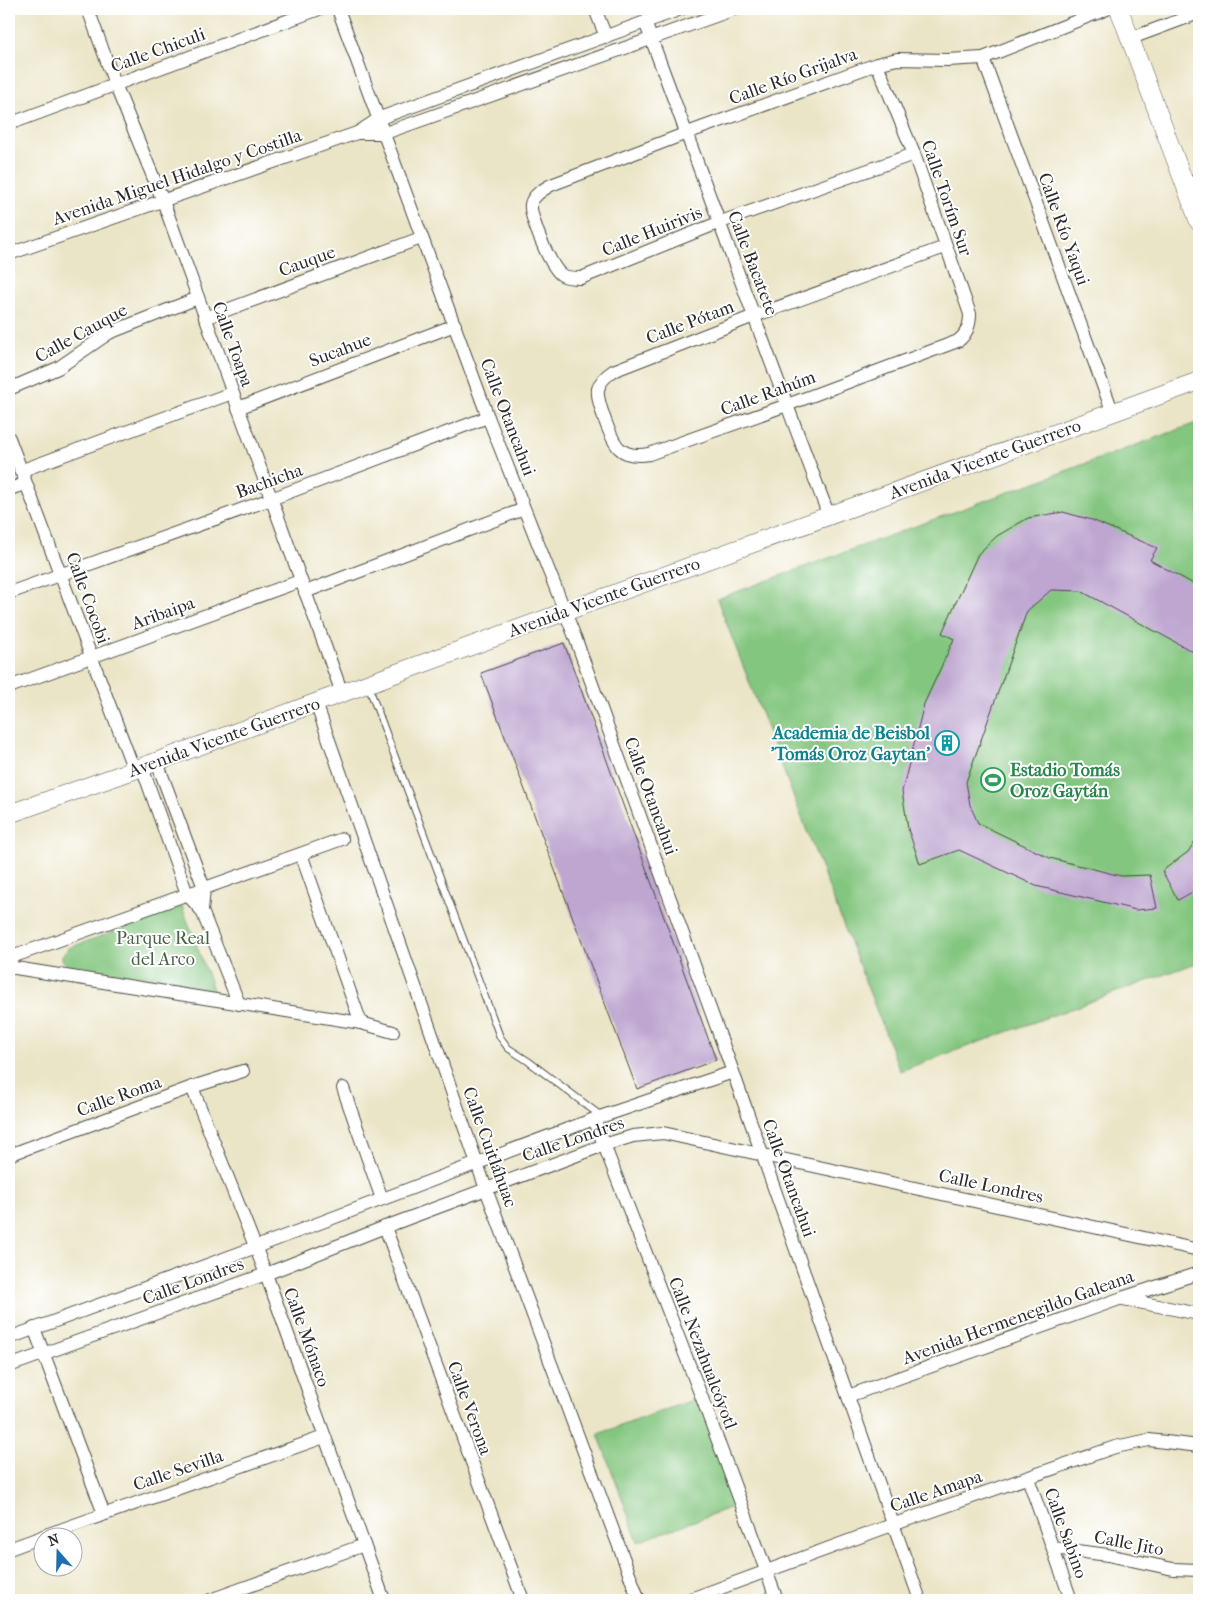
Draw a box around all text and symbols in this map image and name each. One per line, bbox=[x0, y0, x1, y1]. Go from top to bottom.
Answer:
street label: Calle Chiculi bbox=[108, 23, 209, 77]
street label: Calle Río Grijalva bbox=[726, 43, 861, 109]
street label: Avenida Miguel Hidalgo y Costilla bbox=[49, 125, 305, 230]
street label: Calle Torím Sur bbox=[917, 137, 976, 259]
street label: Calle Río Yaqui bbox=[1033, 170, 1094, 289]
street label: Calle Huirivis bbox=[599, 202, 706, 261]
street label: Calle Bacatete bbox=[723, 208, 782, 318]
street label: Cauque bbox=[276, 242, 338, 281]
street label: Calle Pótam bbox=[643, 296, 737, 349]
street label: Calle Toapa bbox=[207, 299, 258, 390]
street label: Calle Cauque bbox=[32, 300, 131, 367]
street label: Sucahue bbox=[306, 329, 374, 372]
street label: Calle Otancahui bbox=[476, 356, 540, 479]
street label: Calle Rahúm bbox=[718, 367, 819, 420]
street label: Avenida Vicente Guerrero bbox=[886, 415, 1084, 504]
street label: Bachicha bbox=[233, 459, 306, 503]
street label: Calle Cocobi bbox=[61, 550, 114, 647]
street label: Avenida Vicente Guerrero bbox=[505, 553, 703, 642]
street label: Aribaipa bbox=[128, 592, 198, 635]
street label: Avenida Vicente Guerrero bbox=[125, 693, 323, 782]
place label: Academia de Beisbol 'Tomás Oroz Gaytan' bbox=[771, 723, 931, 765]
building icon: Academia de Beisbol 'Tomás Oroz Gaytan' bbox=[934, 730, 960, 756]
street label: Calle Otancahui bbox=[619, 734, 682, 859]
place label: Estadio Tomás Oroz Gaytán bbox=[1010, 760, 1120, 802]
sports icon: Estadio Tomás Oroz Gaytán bbox=[980, 767, 1006, 793]
park label: Parque Real del Arco bbox=[116, 928, 210, 970]
street label: Calle Roma bbox=[74, 1071, 165, 1121]
street label: Calle Cuitláhuac bbox=[458, 1084, 521, 1210]
street label: Calle Londres bbox=[520, 1112, 627, 1167]
street label: Calle Otancahui bbox=[757, 1116, 820, 1241]
street label: Calle Londres bbox=[937, 1165, 1045, 1208]
street label: Calle Londres bbox=[140, 1253, 247, 1310]
street label: Avenida Hermenegildo Galeana bbox=[899, 1266, 1137, 1370]
street label: Calle Nezahualcóyotl bbox=[664, 1274, 741, 1432]
street label: Calle Mónaco bbox=[279, 1285, 334, 1390]
street label: Calle Verona bbox=[443, 1359, 496, 1458]
street label: Calle Sevilla bbox=[130, 1445, 227, 1496]
street label: Calle Amapa bbox=[887, 1466, 986, 1517]
street label: Calle Sabino bbox=[1039, 1485, 1092, 1581]
north arrow bbox=[32, 1526, 82, 1576]
street label: Calle Jito bbox=[1092, 1526, 1165, 1561]
text: N bbox=[46, 1530, 62, 1550]

